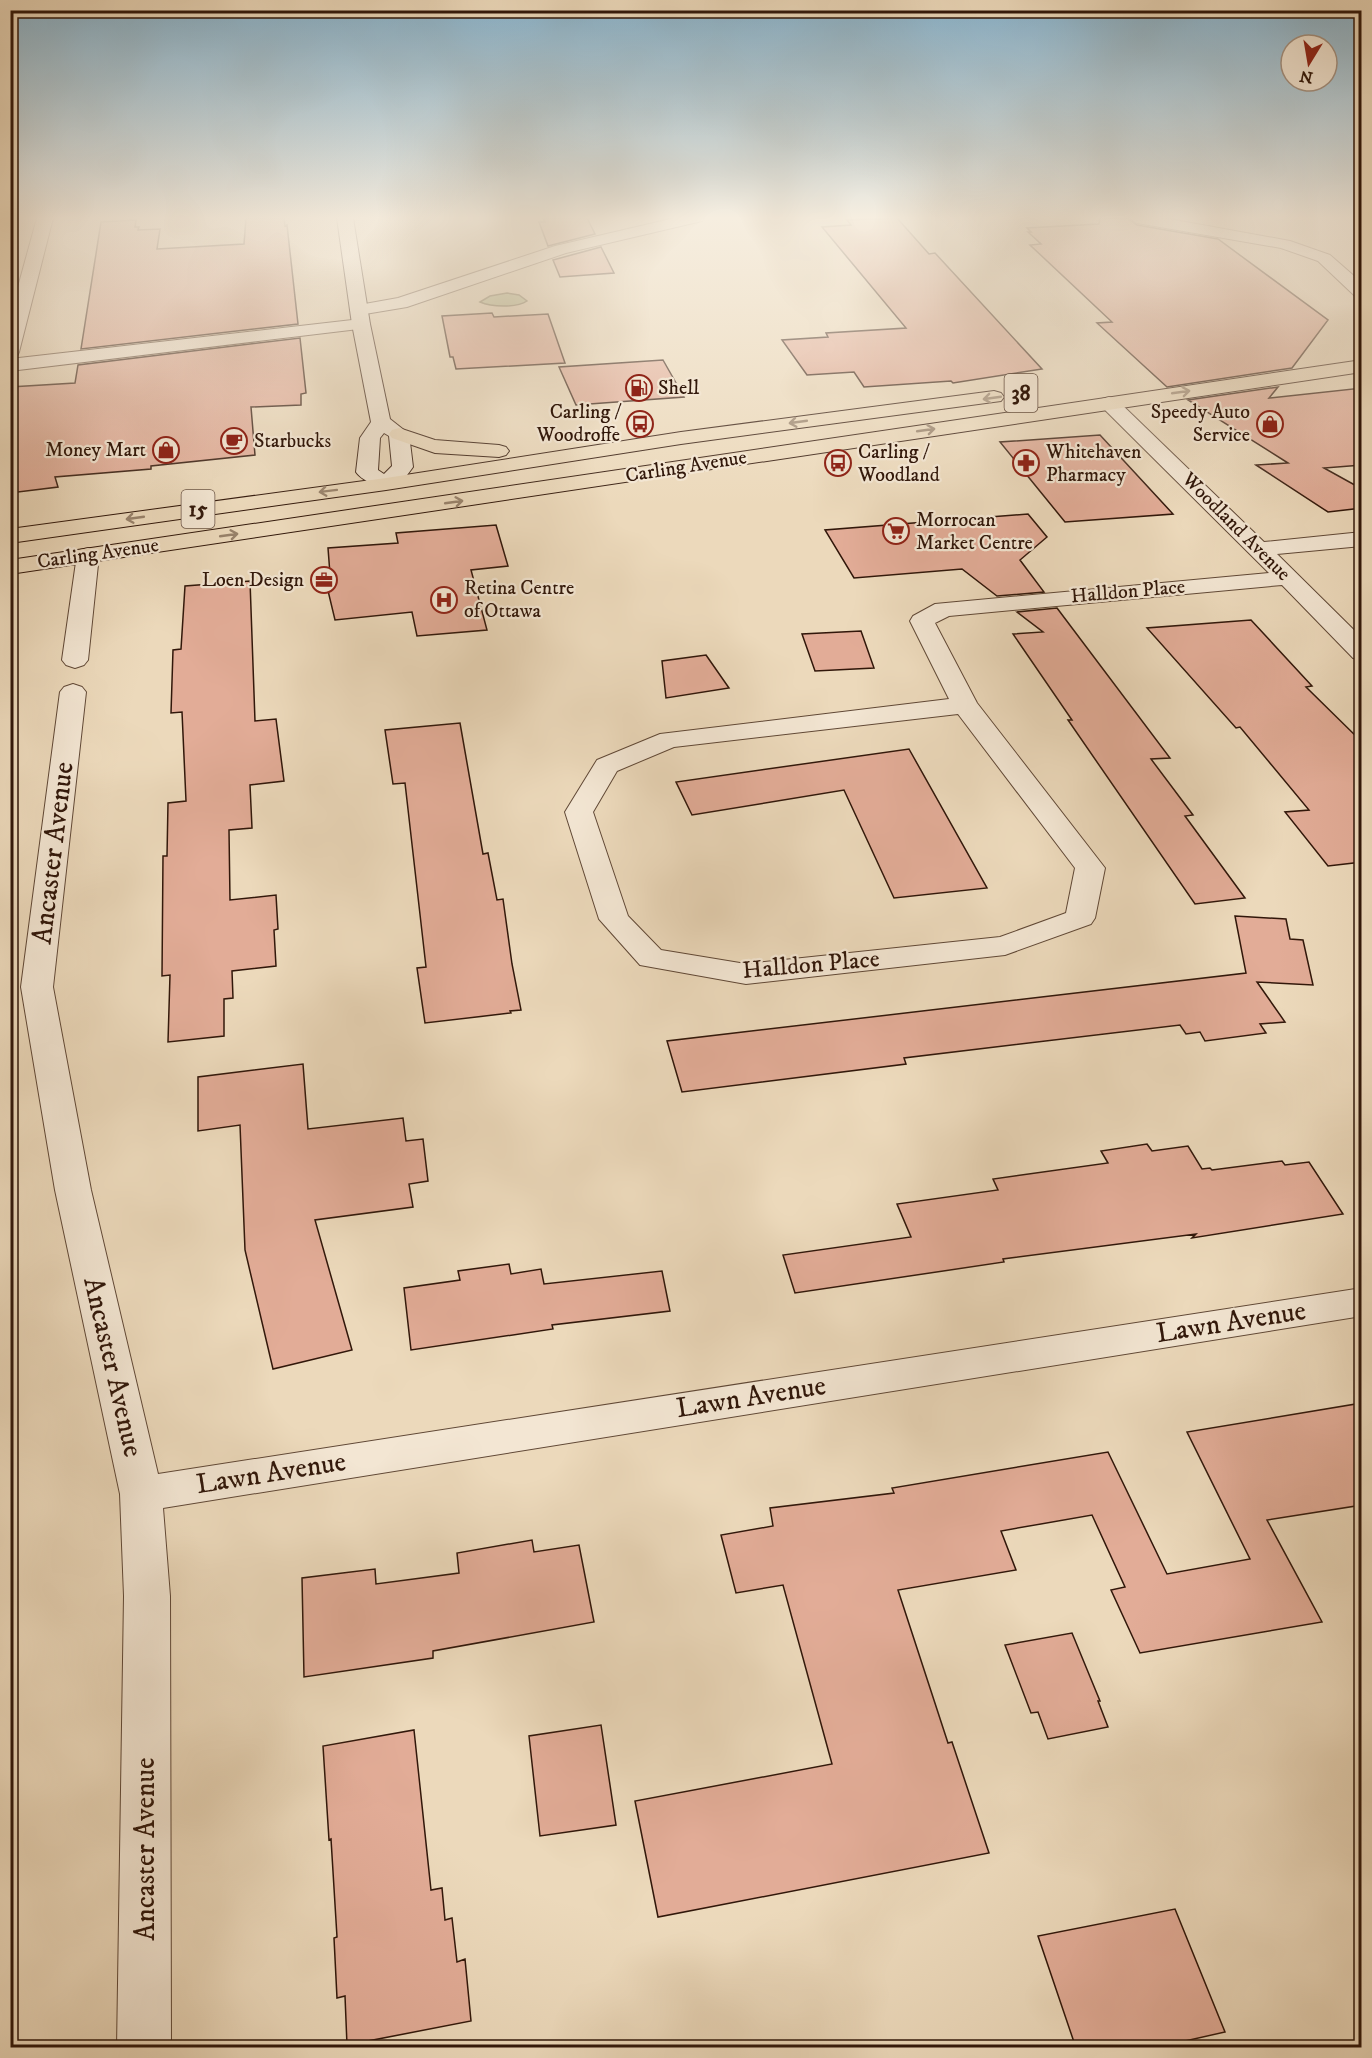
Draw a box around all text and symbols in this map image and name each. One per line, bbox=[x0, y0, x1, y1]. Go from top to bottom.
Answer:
north arrow bbox=[1279, 33, 1339, 93]
text: N bbox=[1298, 66, 1315, 88]
fuel station icon: Shell bbox=[624, 373, 654, 403]
road number: 38 bbox=[1004, 374, 1038, 412]
place label: Shell bbox=[658, 376, 699, 401]
one-way arrow bbox=[1171, 387, 1190, 398]
one-way arrow bbox=[982, 392, 1002, 403]
place label: Carling / Woodroffe bbox=[536, 400, 622, 448]
place label: Speedy Auto Service bbox=[1151, 400, 1250, 448]
bus stop icon: Carling / Woodroffe bbox=[625, 409, 655, 439]
shop icon: Speedy Auto Service bbox=[1255, 409, 1285, 439]
one-way arrow bbox=[789, 417, 809, 428]
one-way arrow bbox=[915, 425, 935, 436]
cafe icon: Starbucks bbox=[219, 426, 249, 456]
place label: Starbucks bbox=[254, 429, 331, 454]
shop icon: Money Mart bbox=[151, 435, 181, 465]
place label: Money Mart bbox=[45, 438, 146, 463]
place label: Carling / Woodland bbox=[857, 440, 940, 488]
place label: Whitehaven Pharmacy bbox=[1045, 440, 1142, 488]
street label: Carling Avenue bbox=[624, 445, 748, 489]
bus stop icon: Carling / Woodland bbox=[823, 448, 853, 478]
pharmacy icon: Whitehaven Pharmacy bbox=[1011, 448, 1041, 478]
street label: Woodland Avenue bbox=[1176, 467, 1296, 587]
one-way arrow bbox=[319, 486, 338, 497]
road number: 15 bbox=[182, 490, 214, 528]
one-way arrow bbox=[444, 497, 464, 508]
place label: Morrocan Market Centre bbox=[916, 508, 1033, 556]
one-way arrow bbox=[125, 513, 145, 524]
supermarket icon: Morrocan Market Centre bbox=[881, 516, 911, 546]
one-way arrow bbox=[218, 529, 238, 540]
street label: Carling Avenue bbox=[36, 533, 160, 575]
office icon: Loen Design bbox=[309, 565, 339, 595]
place label: Loen Design bbox=[202, 568, 305, 593]
street label: Halldon Place bbox=[1070, 575, 1186, 609]
place label: Retina Centre of Ottawa bbox=[464, 576, 574, 624]
hospital icon: Retina Centre of Ottawa bbox=[429, 585, 459, 615]
street label: Ancaster Avenue bbox=[24, 760, 82, 946]
street label: Halldon Place bbox=[741, 944, 881, 986]
street label: Ancaster Avenue bbox=[75, 1274, 151, 1460]
street label: Lawn Avenue bbox=[1154, 1293, 1308, 1351]
street label: Lawn Avenue bbox=[674, 1368, 828, 1426]
street label: Lawn Avenue bbox=[194, 1444, 348, 1502]
street label: Ancaster Avenue bbox=[128, 1757, 163, 1941]

